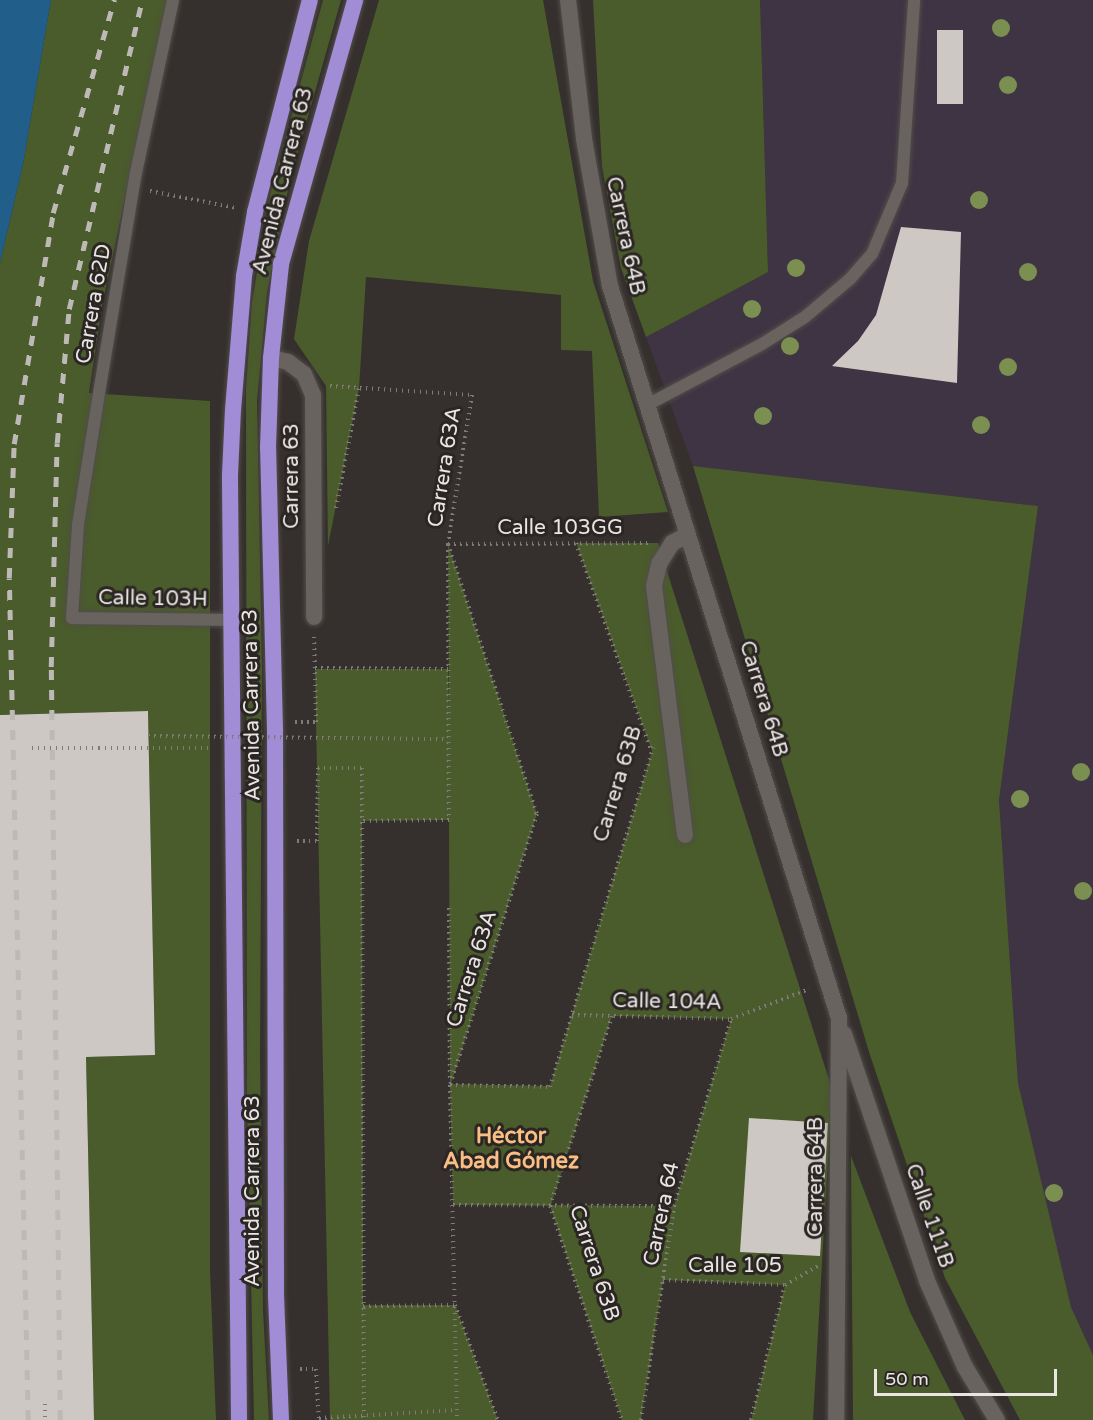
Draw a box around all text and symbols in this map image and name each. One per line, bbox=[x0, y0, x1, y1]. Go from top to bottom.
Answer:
street label: Avenida Carrera 63 bbox=[248, 85, 318, 277]
street label: Carrera 64B bbox=[600, 175, 650, 297]
street label: Carrera 62D bbox=[71, 242, 117, 366]
street label: Carrera 63A bbox=[423, 405, 467, 529]
street label: Carrera 63 bbox=[279, 423, 305, 529]
street label: Calle 103GG bbox=[497, 515, 623, 541]
street label: Calle 103H bbox=[98, 585, 208, 613]
street label: Avenida Carrera 63 bbox=[238, 609, 266, 801]
street label: Carrera 64B bbox=[733, 638, 793, 760]
street label: Carrera 63B bbox=[588, 723, 648, 845]
street label: Carrera 63A bbox=[441, 907, 503, 1031]
street label: Calle 104A bbox=[612, 988, 722, 1016]
street label: Avenida Carrera 63 bbox=[240, 1095, 266, 1287]
street label: Carrera 64B bbox=[803, 1117, 829, 1237]
district label: Héctor Abad Gómez bbox=[443, 1123, 579, 1174]
street label: Carrera 64 bbox=[639, 1160, 685, 1268]
street label: Calle 111B bbox=[899, 1161, 959, 1271]
street label: Carrera 63B bbox=[563, 1202, 625, 1324]
street label: Calle 105 bbox=[688, 1253, 782, 1279]
scale bar bbox=[877, 1357, 1060, 1395]
text: 50 m bbox=[885, 1368, 929, 1390]

